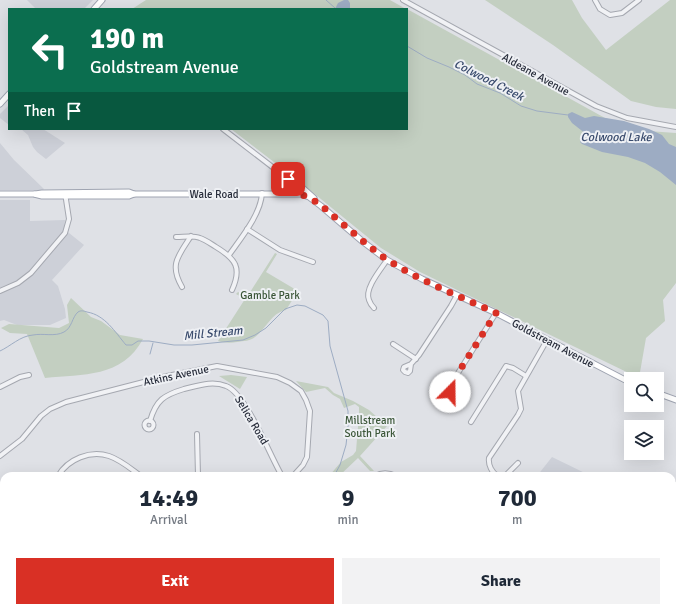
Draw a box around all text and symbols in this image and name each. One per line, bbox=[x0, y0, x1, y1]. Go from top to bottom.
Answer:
text: 190 m bbox=[90, 22, 164, 56]
icon: left bbox=[24, 24, 76, 76]
street label: Aldeane Avenue bbox=[500, 51, 572, 98]
text: Goldstream Avenue bbox=[90, 56, 239, 78]
water label: Colwood Creek bbox=[451, 56, 527, 105]
icon: arrive bbox=[63, 100, 85, 122]
text: Then bbox=[24, 102, 55, 120]
water label: Colwood Lake bbox=[581, 130, 652, 145]
pin bbox=[271, 162, 305, 196]
icon: arrive bbox=[277, 168, 299, 190]
street label: Wale Road bbox=[189, 188, 239, 201]
park label: Gamble Park bbox=[240, 289, 300, 302]
street label: Goldstream Avenue bbox=[510, 316, 596, 371]
water label: Mill Stream bbox=[183, 323, 244, 344]
street label: Atkins Avenue bbox=[142, 362, 210, 389]
position arrow bbox=[429, 371, 471, 413]
map controls bbox=[624, 372, 664, 460]
button: search bbox=[624, 372, 664, 412]
street label: Selica Road bbox=[232, 394, 271, 447]
park label: Millstream South Park bbox=[344, 414, 396, 440]
button: layers bbox=[624, 420, 664, 460]
text: 14:49 bbox=[139, 483, 198, 513]
text: 9 bbox=[342, 483, 354, 513]
text: 700 bbox=[498, 483, 537, 513]
text: Arrival bbox=[150, 512, 187, 528]
text: min bbox=[338, 512, 359, 528]
text: m bbox=[512, 512, 522, 528]
button: Exit bbox=[16, 558, 334, 604]
button: Share bbox=[342, 558, 660, 604]

